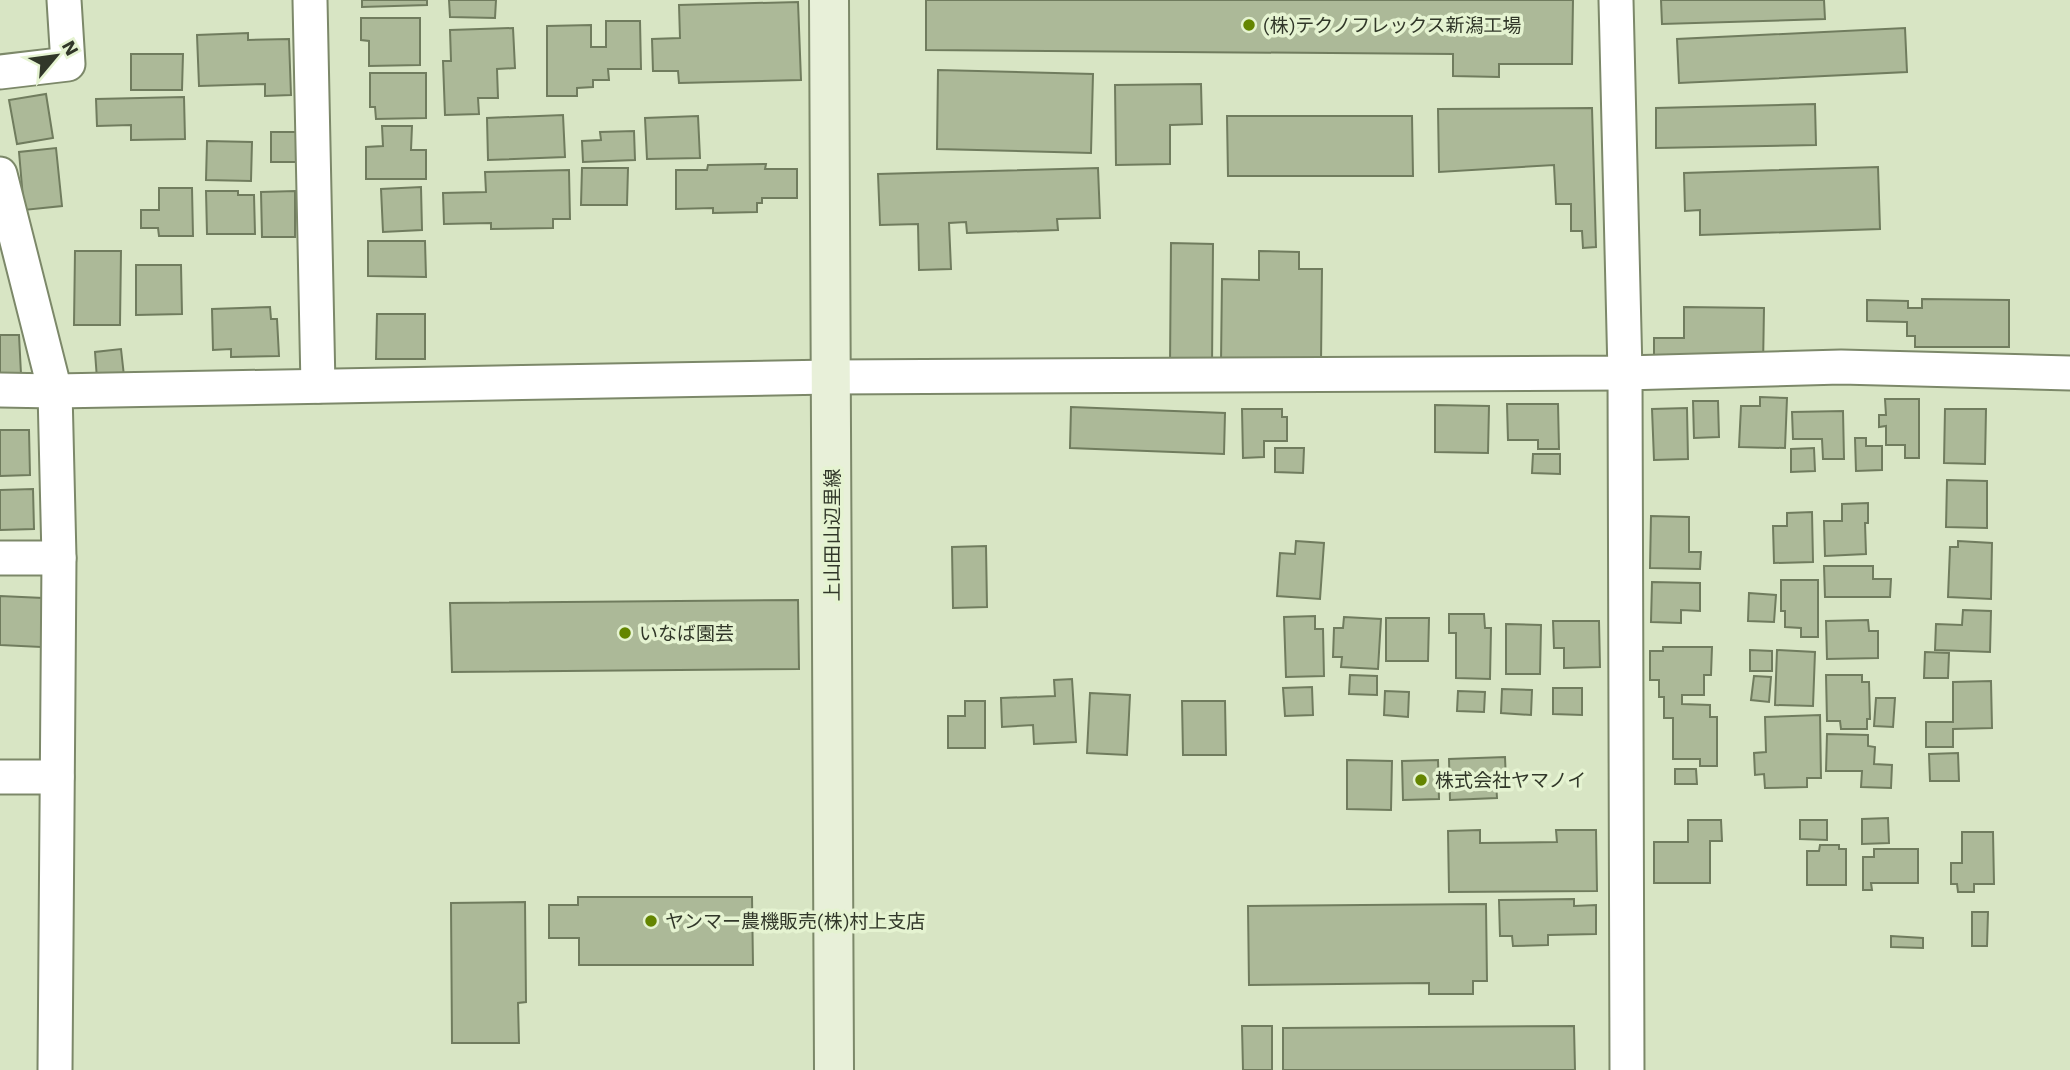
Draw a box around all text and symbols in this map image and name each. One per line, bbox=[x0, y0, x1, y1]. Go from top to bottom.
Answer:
place label: (株)テクノフレックス新潟工場 bbox=[1263, 14, 1522, 37]
marker: (株)テクノフレックス新潟工場 bbox=[1241, 17, 1257, 33]
north arrow bbox=[21, 21, 91, 91]
text: N bbox=[57, 36, 84, 60]
street label: 上山田山辺里線 bbox=[821, 468, 844, 602]
place label: いなば園芸 bbox=[639, 622, 734, 645]
marker: いなば園芸 bbox=[617, 625, 633, 641]
place label: 株式会社ヤマノイ bbox=[1435, 769, 1586, 792]
marker: 株式会社ヤマノイ bbox=[1413, 772, 1429, 788]
place label: ヤンマー農機販売(株)村上支店 bbox=[665, 910, 925, 933]
marker: ヤンマー農機販売(株)村上支店 bbox=[643, 913, 659, 929]

